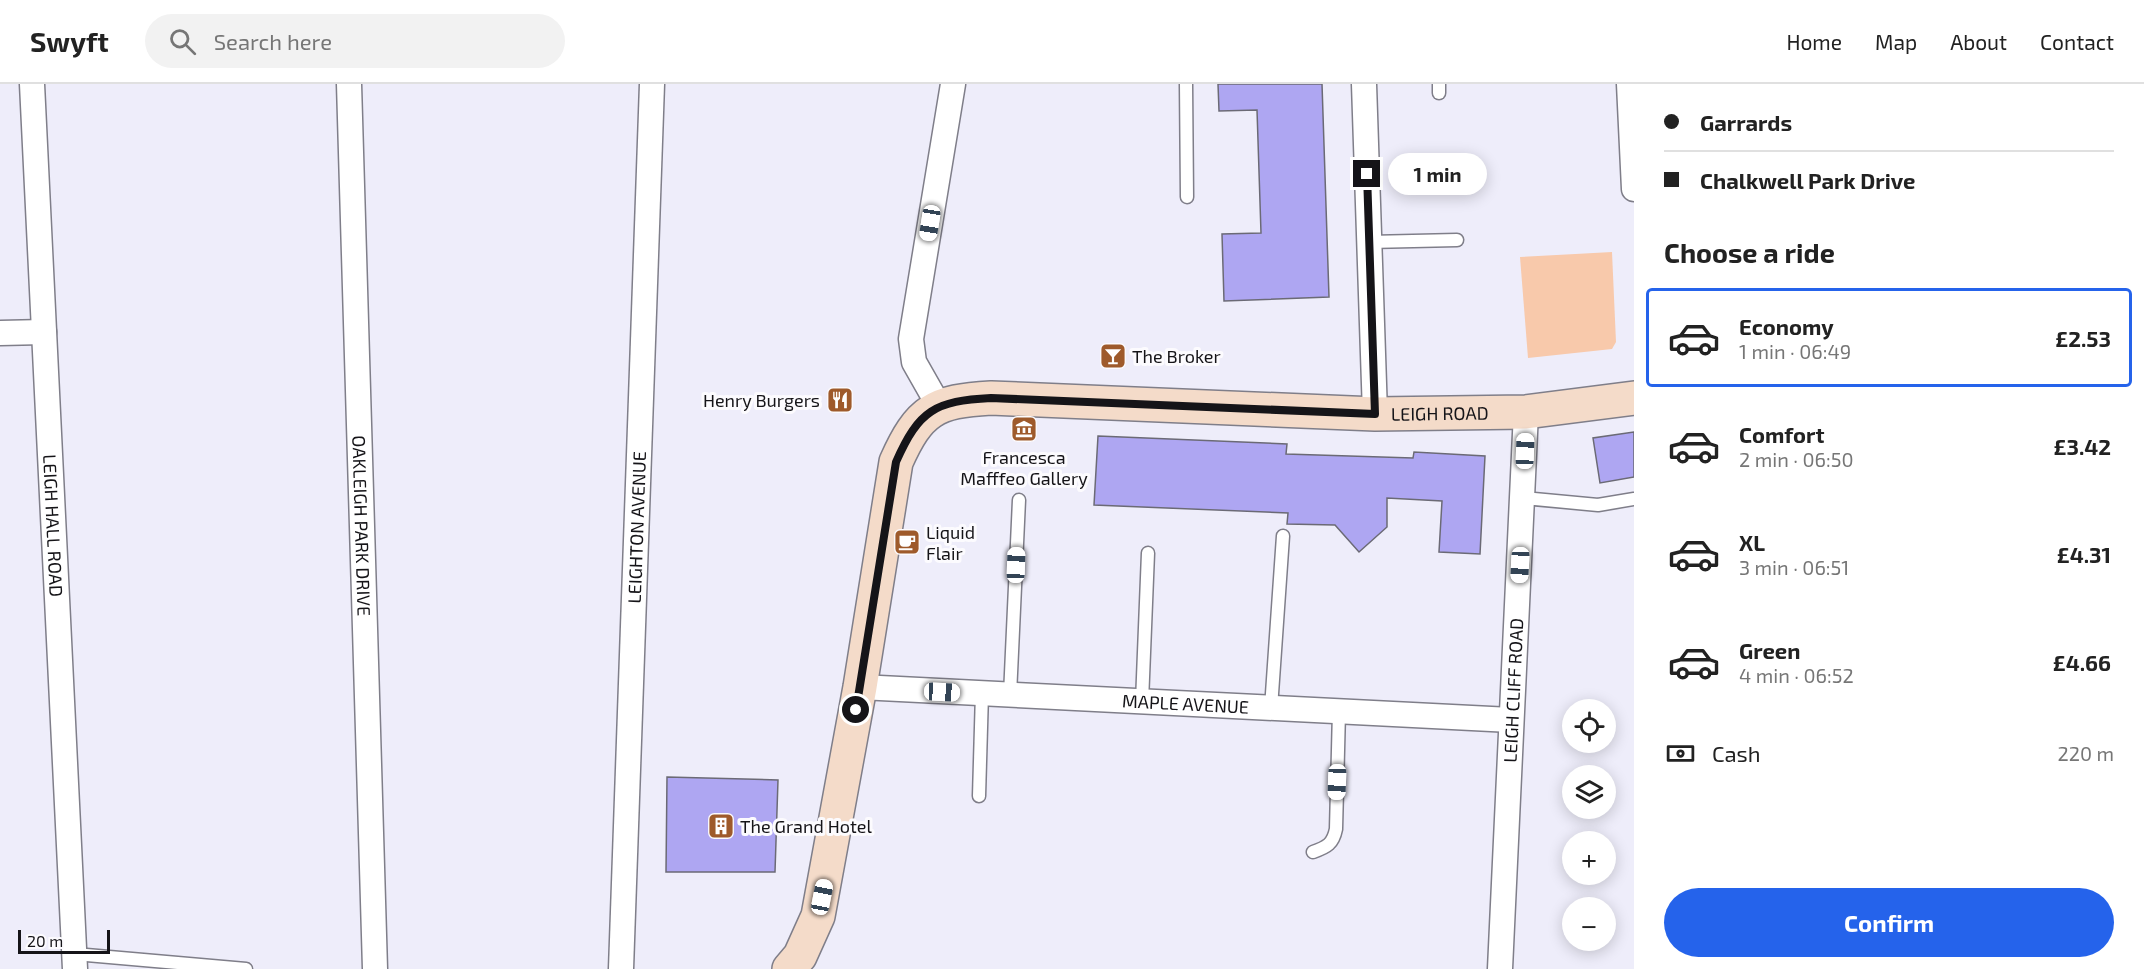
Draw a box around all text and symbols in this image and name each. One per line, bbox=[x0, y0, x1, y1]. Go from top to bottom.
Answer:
search box bbox=[145, 14, 565, 68]
text: Swyft bbox=[30, 24, 109, 58]
icon: search bbox=[166, 25, 199, 58]
text: Search here bbox=[214, 28, 332, 54]
text: Home bbox=[1786, 29, 1842, 54]
text: Map bbox=[1875, 29, 1917, 54]
text: About bbox=[1950, 29, 2007, 54]
text: Contact bbox=[2040, 29, 2114, 54]
text: Garrards bbox=[1700, 109, 1792, 135]
callout: 1 min bbox=[1388, 153, 1487, 195]
route end bbox=[1353, 160, 1380, 187]
text: 1 min bbox=[1413, 162, 1462, 186]
text: Chalkwell Park Drive bbox=[1700, 167, 1915, 193]
car bbox=[918, 204, 942, 242]
text: Choose a ride bbox=[1664, 236, 1835, 268]
icon: car bbox=[1667, 311, 1721, 365]
text: Economy bbox=[1739, 313, 1834, 339]
text: £2.53 bbox=[2055, 325, 2111, 351]
text: 1 min · 06:49 bbox=[1739, 339, 1851, 363]
bar icon: The Broker bbox=[1098, 341, 1128, 371]
place label: The Broker bbox=[1132, 345, 1221, 367]
restaurant icon: Henry Burgers bbox=[825, 385, 855, 415]
place label: Henry Burgers bbox=[703, 389, 820, 411]
street label: LEIGH ROAD bbox=[1391, 401, 1489, 425]
museum icon: Francesca Mafffeo Gallery bbox=[1009, 414, 1039, 444]
icon: car bbox=[1667, 419, 1721, 473]
text: Comfort bbox=[1739, 421, 1824, 447]
car bbox=[1515, 433, 1535, 469]
text: £3.42 bbox=[2054, 433, 2111, 459]
street label: OAKLEIGH PARK DRIVE bbox=[348, 435, 376, 617]
place label: Francesca Mafffeo Gallery bbox=[960, 446, 1088, 489]
text: 2 min · 06:50 bbox=[1739, 447, 1853, 471]
street label: LEIGHTON AVENUE bbox=[623, 451, 650, 604]
street label: LEIGH HALL ROAD bbox=[39, 454, 68, 597]
place label: Liquid Flair bbox=[926, 521, 975, 564]
cafe icon: Liquid Flair bbox=[892, 527, 922, 557]
icon: car bbox=[1667, 527, 1721, 581]
text: XL bbox=[1739, 529, 1765, 555]
text: £4.31 bbox=[2057, 541, 2111, 567]
car bbox=[1006, 547, 1026, 583]
car bbox=[1510, 547, 1530, 583]
text: 3 min · 06:51 bbox=[1739, 555, 1849, 579]
street label: LEIGH CLIFF ROAD bbox=[1499, 617, 1527, 763]
icon: car bbox=[1667, 635, 1721, 689]
text: Green bbox=[1739, 637, 1801, 663]
text: £4.66 bbox=[2053, 649, 2111, 675]
text: 4 min · 06:52 bbox=[1739, 663, 1854, 687]
car bbox=[924, 682, 960, 702]
street label: MAPLE AVENUE bbox=[1122, 689, 1250, 718]
route start bbox=[842, 696, 869, 723]
map controls bbox=[1562, 699, 1616, 951]
button: locate bbox=[1562, 699, 1616, 753]
icon: cash bbox=[1664, 737, 1697, 770]
text: Cash bbox=[1712, 740, 1761, 766]
text: 220 m bbox=[2057, 741, 2114, 765]
car bbox=[1327, 764, 1347, 800]
button: layers bbox=[1562, 765, 1616, 819]
building icon: The Grand Hotel bbox=[706, 811, 736, 841]
place label: The Grand Hotel bbox=[740, 815, 873, 837]
button: + bbox=[1562, 831, 1616, 885]
car bbox=[810, 878, 834, 916]
button: Confirm bbox=[1664, 888, 2114, 957]
button: − bbox=[1562, 897, 1616, 951]
scale bar bbox=[18, 927, 110, 954]
text: 20 m bbox=[27, 931, 63, 950]

